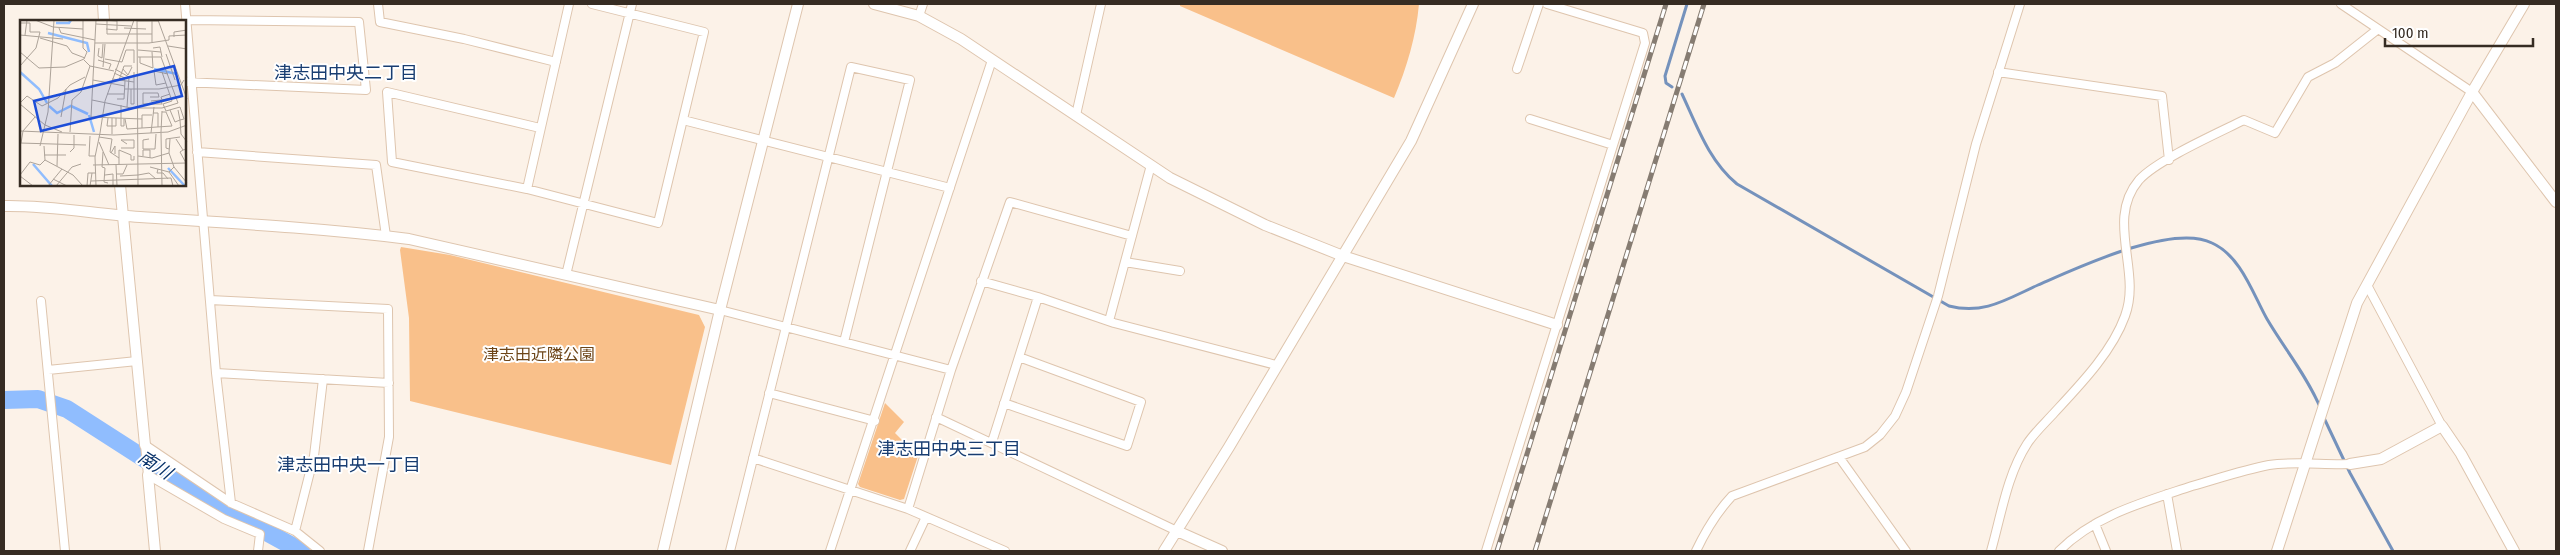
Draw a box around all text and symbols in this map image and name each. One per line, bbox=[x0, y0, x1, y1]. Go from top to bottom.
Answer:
scale bar bbox=[2385, 15, 2532, 47]
inset map bbox=[20, 20, 186, 186]
text: 100 m bbox=[2392, 24, 2429, 42]
district label: 津志田中央二丁目 bbox=[274, 62, 418, 84]
park label: 津志田近隣公園 bbox=[483, 345, 595, 364]
district label: 津志田中央三丁目 bbox=[877, 438, 1021, 460]
water label: 南川 bbox=[134, 446, 178, 485]
district label: 津志田中央一丁目 bbox=[277, 454, 421, 476]

